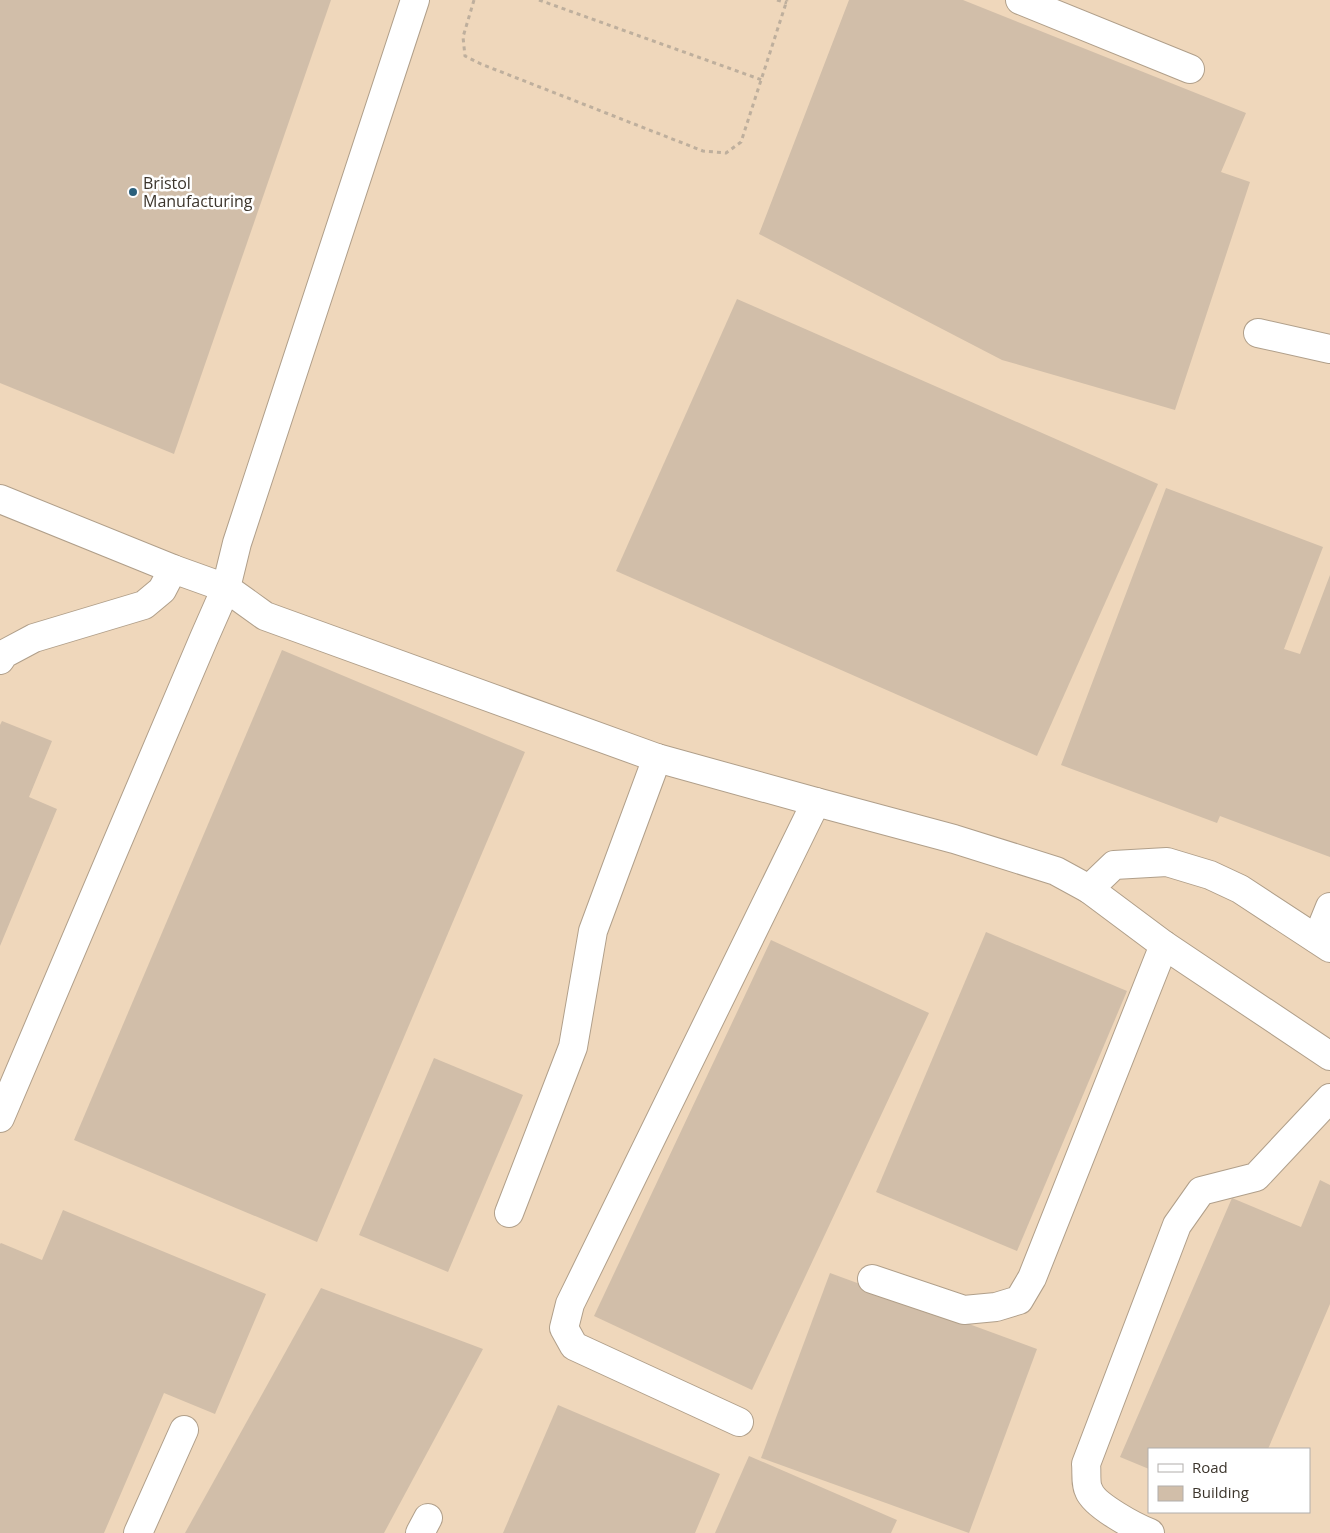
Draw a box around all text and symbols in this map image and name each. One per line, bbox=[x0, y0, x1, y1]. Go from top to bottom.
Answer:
place label: Bristol Manufacturing bbox=[143, 172, 253, 212]
marker: Bristol Manufacturing bbox=[127, 186, 139, 198]
legend bbox=[1148, 1448, 1310, 1513]
text: Road bbox=[1192, 1457, 1228, 1477]
text: Building bbox=[1192, 1482, 1249, 1502]

